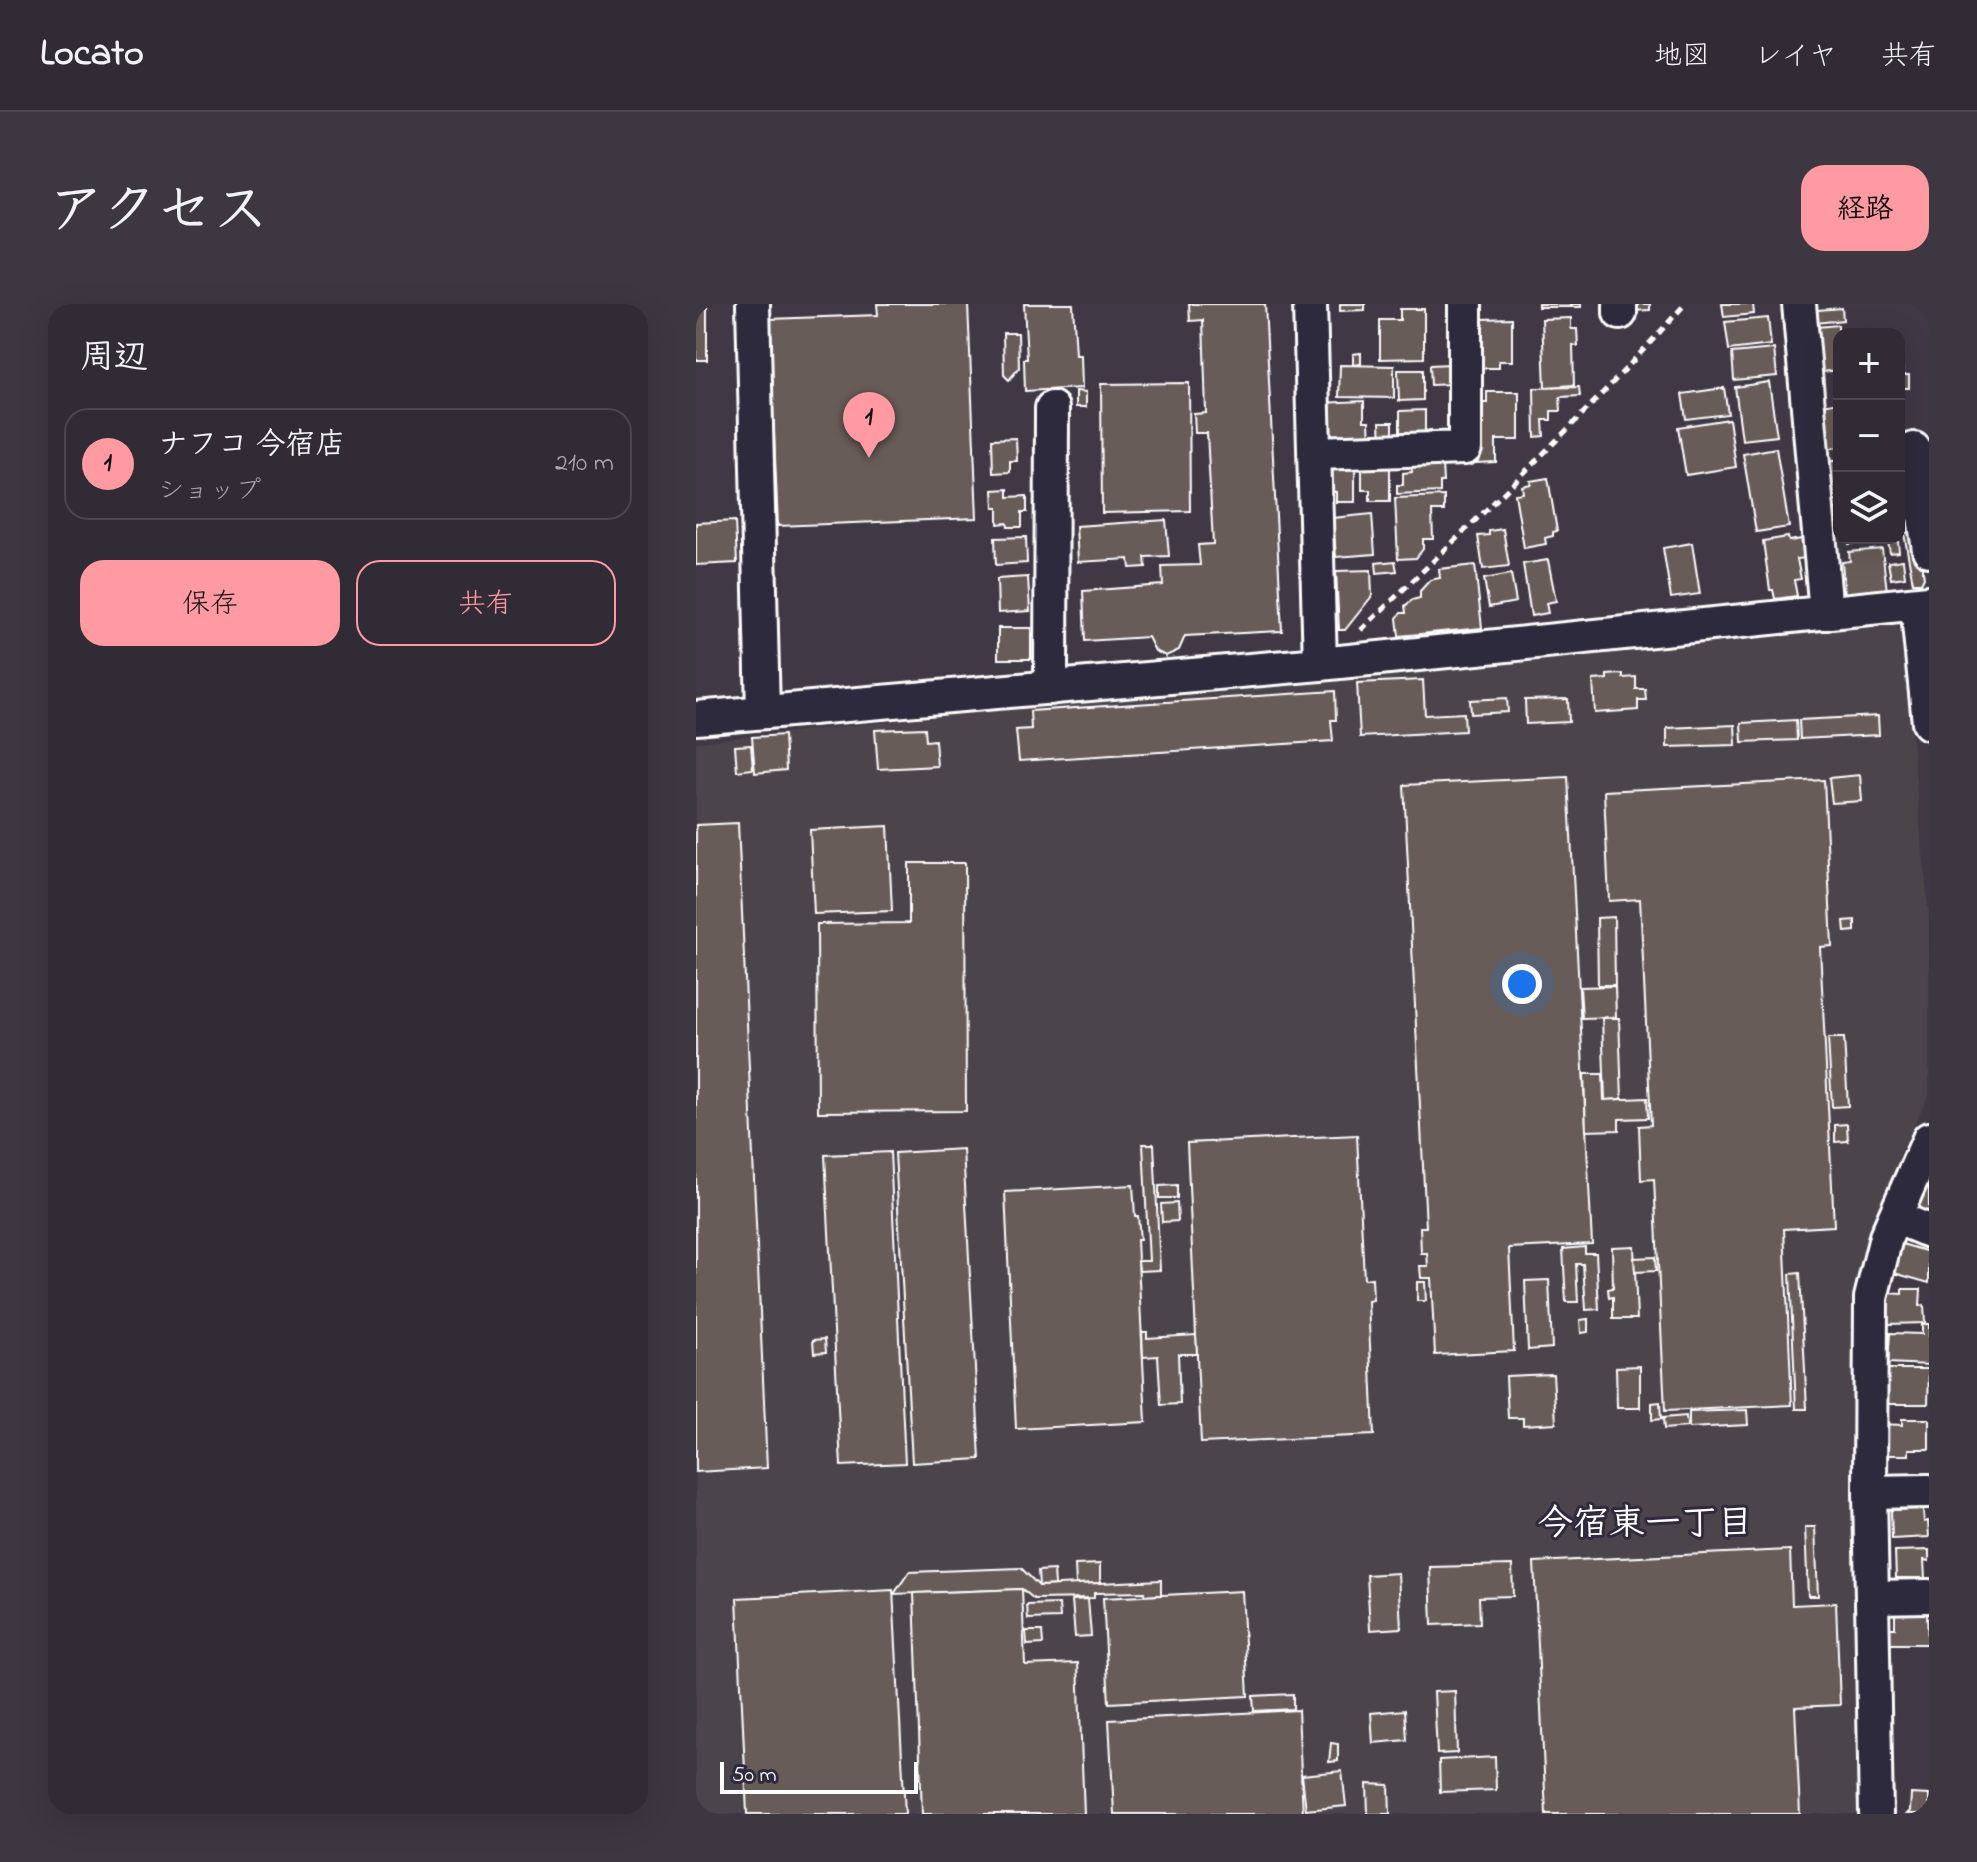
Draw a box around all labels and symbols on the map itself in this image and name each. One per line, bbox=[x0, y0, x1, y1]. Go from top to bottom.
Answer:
pin: 1 bbox=[843, 392, 895, 458]
your location bbox=[1502, 964, 1542, 1004]
district label: 今宿東一丁目 bbox=[1537, 1499, 1753, 1552]
scale bar bbox=[720, 1758, 918, 1794]

